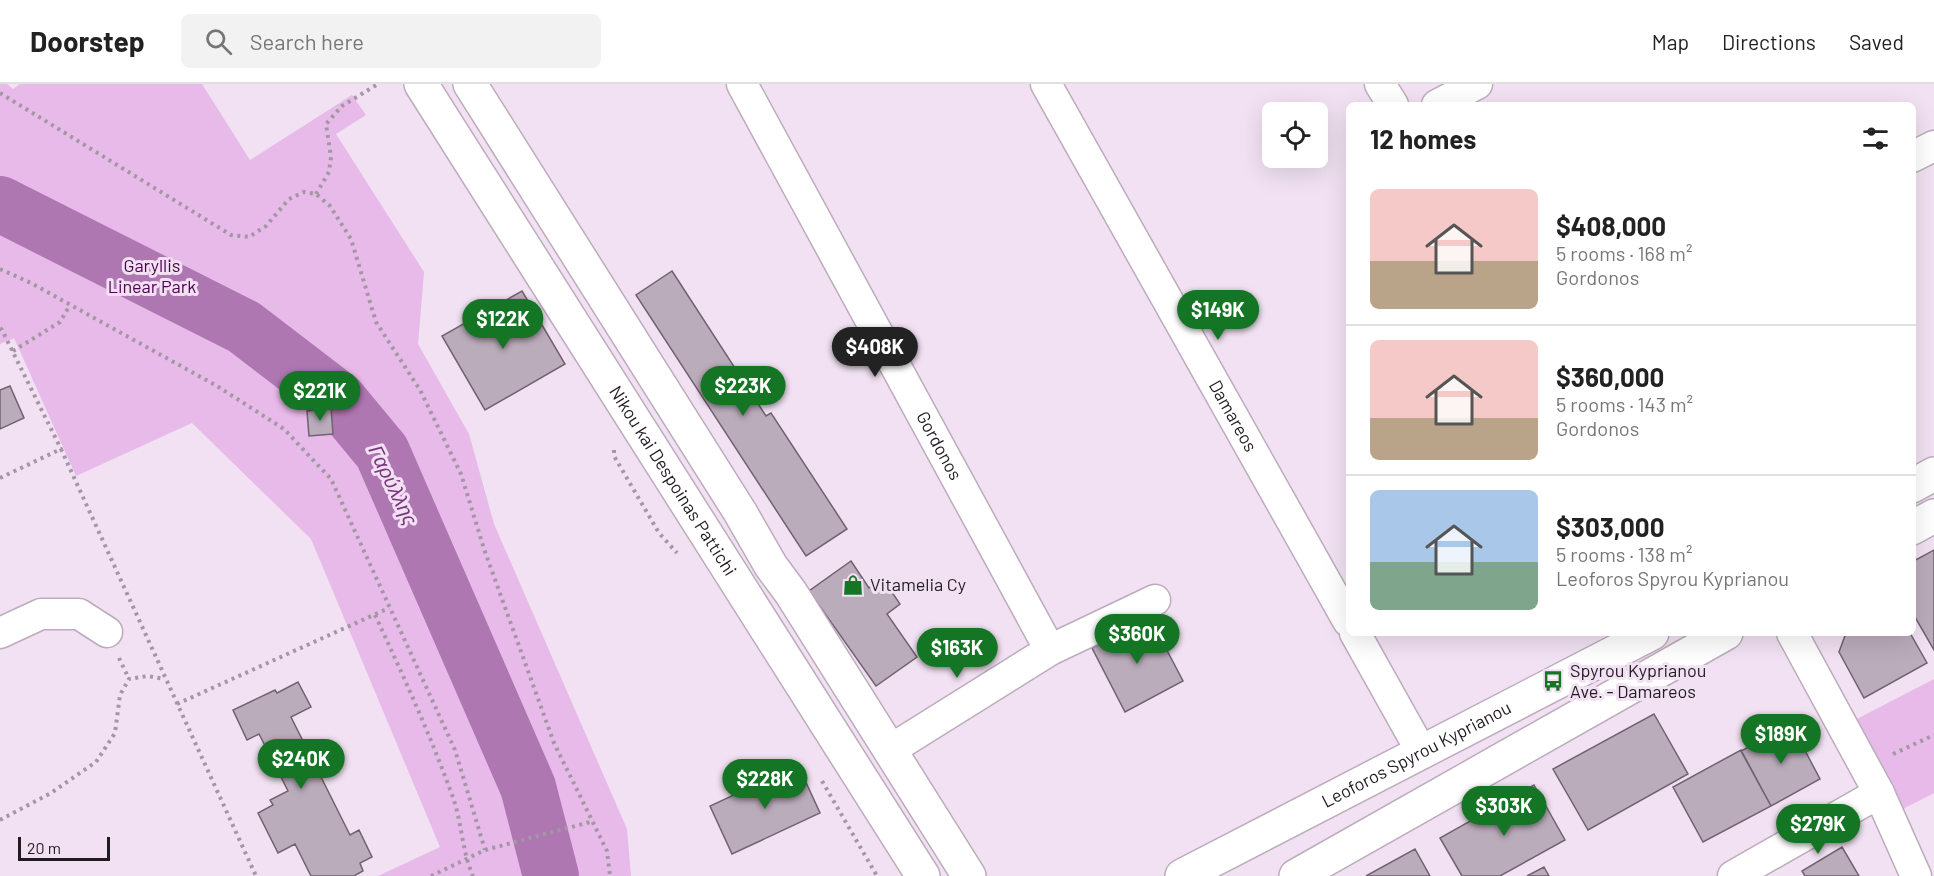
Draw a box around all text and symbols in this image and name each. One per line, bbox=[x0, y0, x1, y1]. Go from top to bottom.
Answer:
search box bbox=[181, 14, 601, 68]
text: Doorstep bbox=[30, 24, 145, 58]
icon: search bbox=[202, 25, 235, 58]
text: Search here bbox=[250, 28, 364, 54]
text: Map bbox=[1652, 29, 1689, 54]
text: Directions bbox=[1722, 29, 1816, 54]
text: Saved bbox=[1849, 29, 1904, 54]
map controls bbox=[1262, 102, 1328, 168]
button: locate bbox=[1262, 102, 1328, 168]
icon: filters bbox=[1859, 122, 1892, 155]
text: 12 homes bbox=[1370, 123, 1476, 154]
text: $408,000 bbox=[1556, 210, 1666, 241]
icon: home bbox=[1418, 213, 1490, 285]
text: 5 rooms · 168 m² bbox=[1556, 241, 1692, 265]
park label: Garyllis Linear Park bbox=[108, 254, 196, 297]
text: Gordonos bbox=[1556, 265, 1639, 289]
pin: $149K bbox=[1176, 290, 1260, 341]
text: $149K bbox=[1191, 297, 1245, 321]
pin: $122K bbox=[461, 299, 545, 350]
text: $122K bbox=[476, 306, 530, 330]
pin: $408K bbox=[833, 327, 917, 378]
text: $408K bbox=[846, 334, 904, 358]
text: $360,000 bbox=[1556, 361, 1664, 392]
icon: home bbox=[1418, 364, 1490, 436]
pin: $223K bbox=[701, 366, 785, 417]
pin: $221K bbox=[278, 371, 362, 422]
text: $223K bbox=[715, 373, 771, 397]
street label: Damareos bbox=[1205, 376, 1263, 455]
text: $221K bbox=[293, 378, 347, 402]
street label: Nikou kai Despoinas Pattichi bbox=[605, 381, 742, 579]
text: 5 rooms · 143 m² bbox=[1556, 392, 1693, 416]
street label: Gordonos bbox=[912, 407, 967, 484]
text: Gordonos bbox=[1556, 416, 1639, 440]
water label: Γαρύλλης bbox=[364, 441, 424, 529]
text: $303,000 bbox=[1556, 511, 1664, 542]
icon: home bbox=[1418, 514, 1490, 586]
text: 5 rooms · 138 m² bbox=[1556, 542, 1692, 566]
text: Leoforos Spyrou Kyprianou bbox=[1556, 566, 1789, 590]
shop icon: Vitamelia Cy bbox=[841, 573, 865, 597]
place label: Vitamelia Cy bbox=[870, 573, 966, 595]
pin: $360K bbox=[1095, 614, 1179, 665]
text: $360K bbox=[1109, 621, 1165, 645]
pin: $163K bbox=[915, 628, 999, 679]
text: $163K bbox=[931, 635, 983, 659]
place label: Spyrou Kyprianou Ave. - Damareos bbox=[1570, 659, 1706, 702]
bus stop icon: Spyrou Kyprianou Ave. - Damareos bbox=[1541, 669, 1565, 693]
street label: Leoforos Spyrou Kyprianou bbox=[1318, 696, 1514, 812]
pin: $189K bbox=[1739, 714, 1823, 765]
text: $189K bbox=[1755, 721, 1807, 745]
pin: $240K bbox=[259, 739, 343, 790]
text: $240K bbox=[272, 746, 330, 770]
pin: $228K bbox=[723, 759, 807, 810]
text: $228K bbox=[736, 766, 794, 790]
pin: $303K bbox=[1462, 786, 1546, 837]
text: $303K bbox=[1476, 793, 1532, 817]
pin: $279K bbox=[1776, 804, 1860, 855]
text: $279K bbox=[1790, 811, 1846, 835]
scale bar bbox=[18, 834, 110, 862]
text: 20 m bbox=[27, 838, 61, 857]

